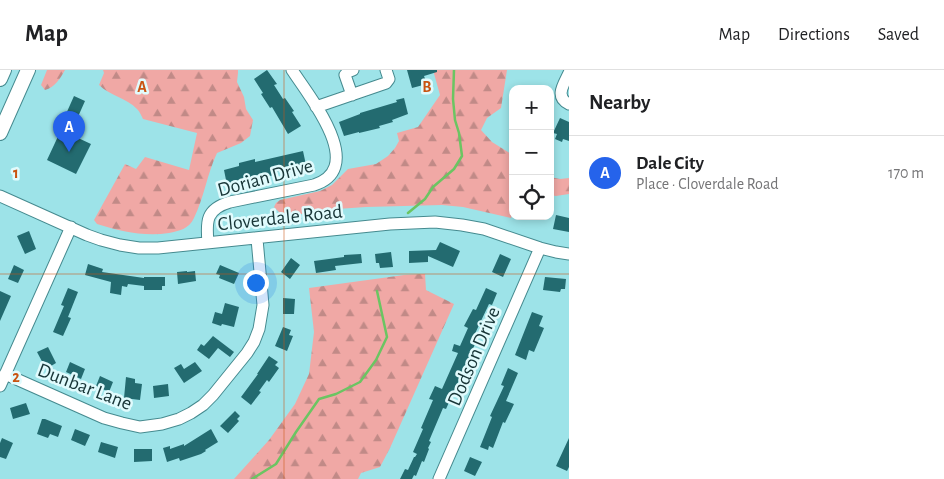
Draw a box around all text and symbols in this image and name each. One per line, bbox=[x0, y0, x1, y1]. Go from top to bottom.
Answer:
text: Map bbox=[25, 22, 68, 46]
text: Map bbox=[719, 26, 750, 44]
text: Directions bbox=[778, 26, 850, 44]
text: Saved bbox=[878, 26, 919, 44]
text: A bbox=[137, 79, 147, 95]
text: B bbox=[422, 79, 432, 95]
map controls bbox=[509, 85, 554, 220]
button: + bbox=[509, 85, 554, 130]
text: Nearby bbox=[589, 92, 650, 113]
pin: A bbox=[53, 111, 85, 152]
button: − bbox=[509, 130, 554, 175]
text: Dale City bbox=[636, 154, 704, 173]
street label: Dorian Drive bbox=[215, 156, 315, 200]
text: 1 bbox=[13, 165, 19, 181]
text: A bbox=[600, 165, 610, 181]
text: 170 m bbox=[888, 165, 924, 181]
button: locate bbox=[509, 175, 554, 220]
text: Place · Cloverdale Road bbox=[636, 176, 779, 192]
street label: Cloverdale Road bbox=[217, 201, 344, 235]
your location bbox=[243, 270, 269, 296]
street label: Dodson Drive bbox=[444, 304, 504, 409]
street label: Dunbar Lane bbox=[35, 360, 135, 414]
text: 2 bbox=[12, 369, 20, 385]

